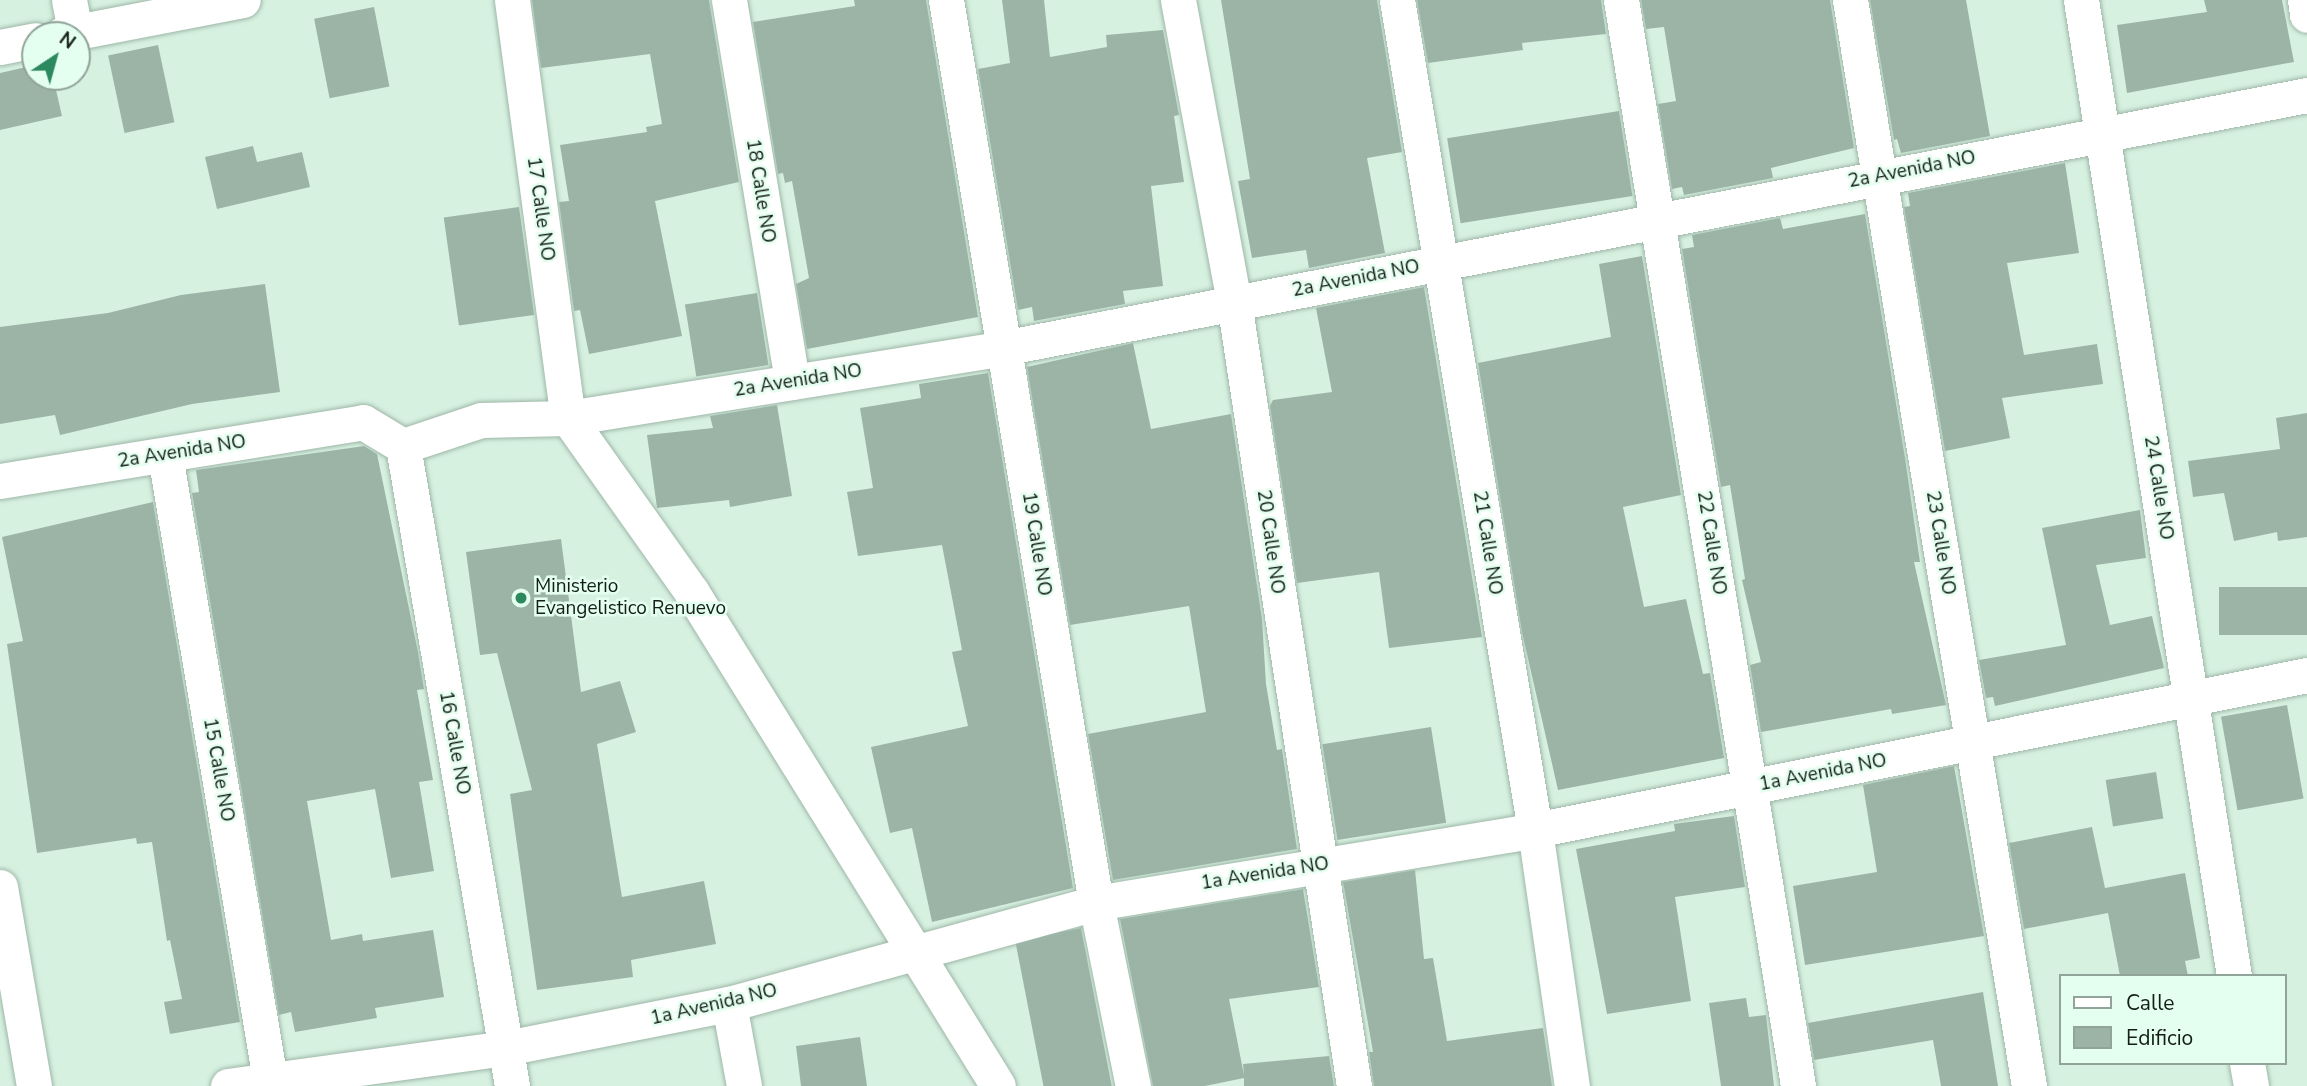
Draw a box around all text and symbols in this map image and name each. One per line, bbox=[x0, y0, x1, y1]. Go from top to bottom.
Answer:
north arrow bbox=[21, 21, 91, 91]
text: N bbox=[54, 26, 81, 55]
street label: 18 Calle NO bbox=[741, 137, 779, 245]
street label: 2a Avenida NO bbox=[1846, 146, 1978, 194]
street label: 17 Calle NO bbox=[521, 155, 559, 263]
street label: 2a Avenida NO bbox=[1290, 255, 1422, 303]
street label: 2a Avenida NO bbox=[732, 360, 864, 402]
street label: 2a Avenida NO bbox=[116, 431, 248, 473]
street label: 24 Calle NO bbox=[2139, 434, 2177, 542]
street label: 20 Calle NO bbox=[1251, 488, 1289, 596]
street label: 21 Calle NO bbox=[1468, 489, 1506, 597]
street label: 22 Calle NO bbox=[1692, 489, 1730, 597]
street label: 23 Calle NO bbox=[1921, 489, 1959, 597]
street label: 19 Calle NO bbox=[1017, 490, 1055, 598]
place label: Ministerio Evangelistico Renuevo bbox=[535, 576, 726, 620]
marker: Ministerio Evangelistico Renuevo bbox=[513, 590, 529, 606]
street label: 16 Calle NO bbox=[434, 689, 474, 797]
street label: 15 Calle NO bbox=[198, 716, 238, 824]
street label: 1a Avenida NO bbox=[1757, 749, 1889, 797]
street label: 1a Avenida NO bbox=[1199, 853, 1331, 895]
legend bbox=[2058, 974, 2286, 1065]
street label: 1a Avenida NO bbox=[648, 979, 780, 1031]
text: Calle bbox=[2126, 989, 2174, 1017]
text: Edificio bbox=[2126, 1024, 2193, 1052]

